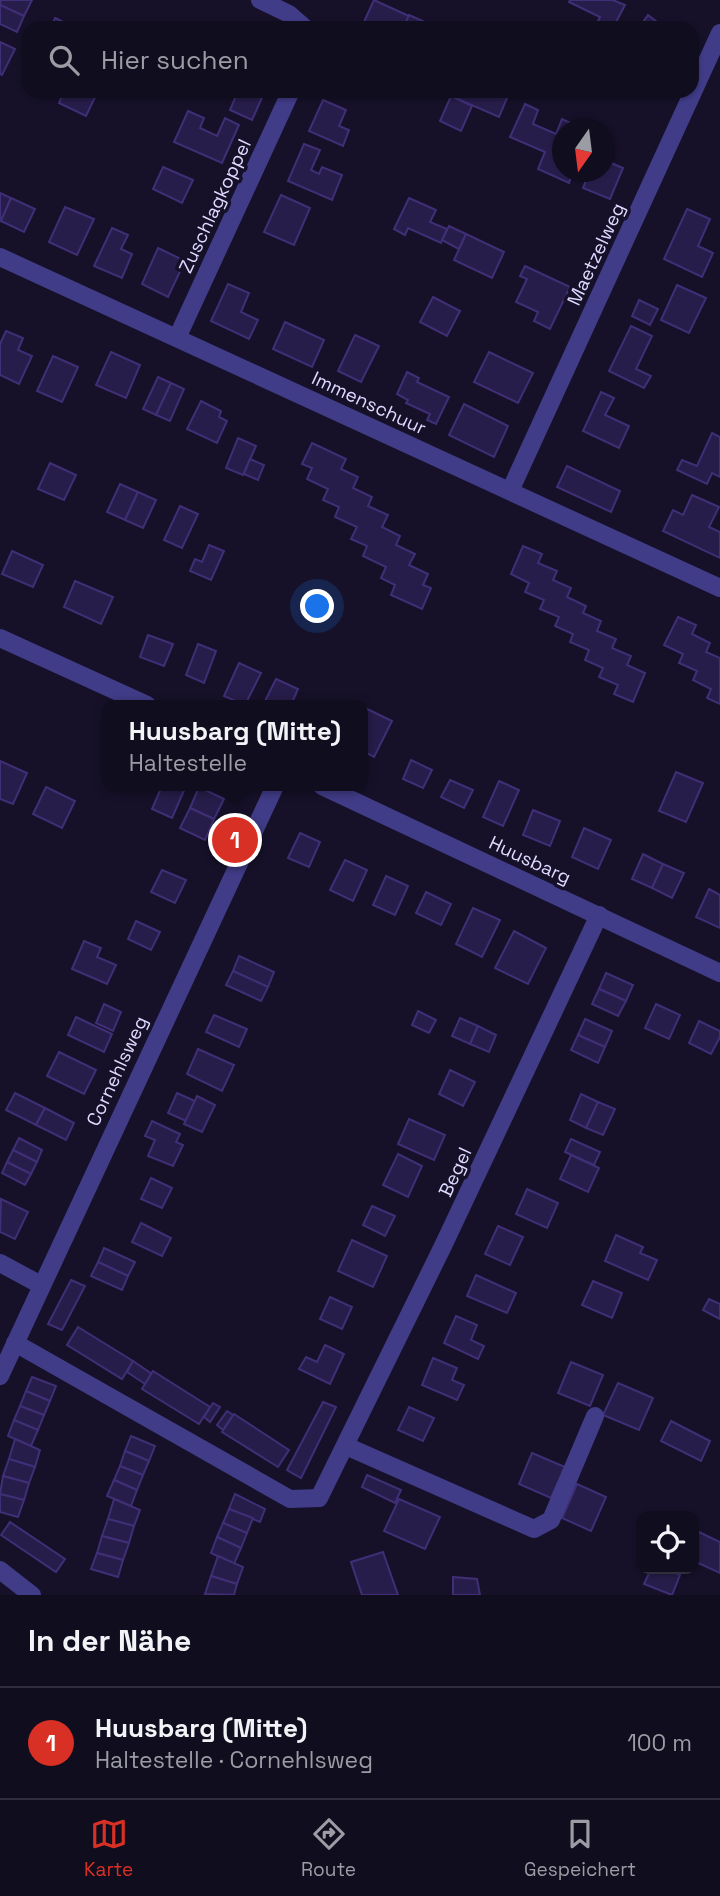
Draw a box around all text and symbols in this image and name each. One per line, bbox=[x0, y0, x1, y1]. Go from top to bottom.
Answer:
search box bbox=[21, 21, 699, 98]
icon: search bbox=[45, 41, 83, 79]
text: Hier suchen bbox=[101, 43, 249, 77]
north arrow bbox=[552, 119, 615, 182]
street label: Zuschlagkoppel bbox=[173, 135, 257, 277]
street label: Maetzelweg bbox=[561, 199, 631, 309]
street label: Immenschuur bbox=[308, 366, 430, 440]
your location bbox=[300, 589, 334, 623]
popup bbox=[102, 700, 368, 791]
text: Huusbarg (Mitte) bbox=[129, 714, 341, 748]
text: Haltestelle bbox=[129, 748, 247, 778]
pin: 1 bbox=[212, 814, 258, 866]
street label: Huusbarg bbox=[485, 830, 575, 890]
street label: Cornehlsweg bbox=[81, 1012, 153, 1130]
street label: Begel bbox=[433, 1143, 477, 1201]
map controls bbox=[636, 1511, 699, 1574]
button: locate bbox=[636, 1511, 699, 1574]
text: In der Nähe bbox=[28, 1621, 191, 1660]
text: Huusbarg (Mitte) bbox=[95, 1711, 308, 1745]
text: 1 bbox=[46, 1728, 56, 1758]
text: 100 m bbox=[627, 1728, 692, 1758]
text: Haltestelle · Cornehlsweg bbox=[95, 1745, 373, 1775]
tab: Karte bbox=[84, 1815, 133, 1882]
tab: Route bbox=[301, 1815, 356, 1882]
tab: Gespeichert bbox=[524, 1815, 636, 1882]

